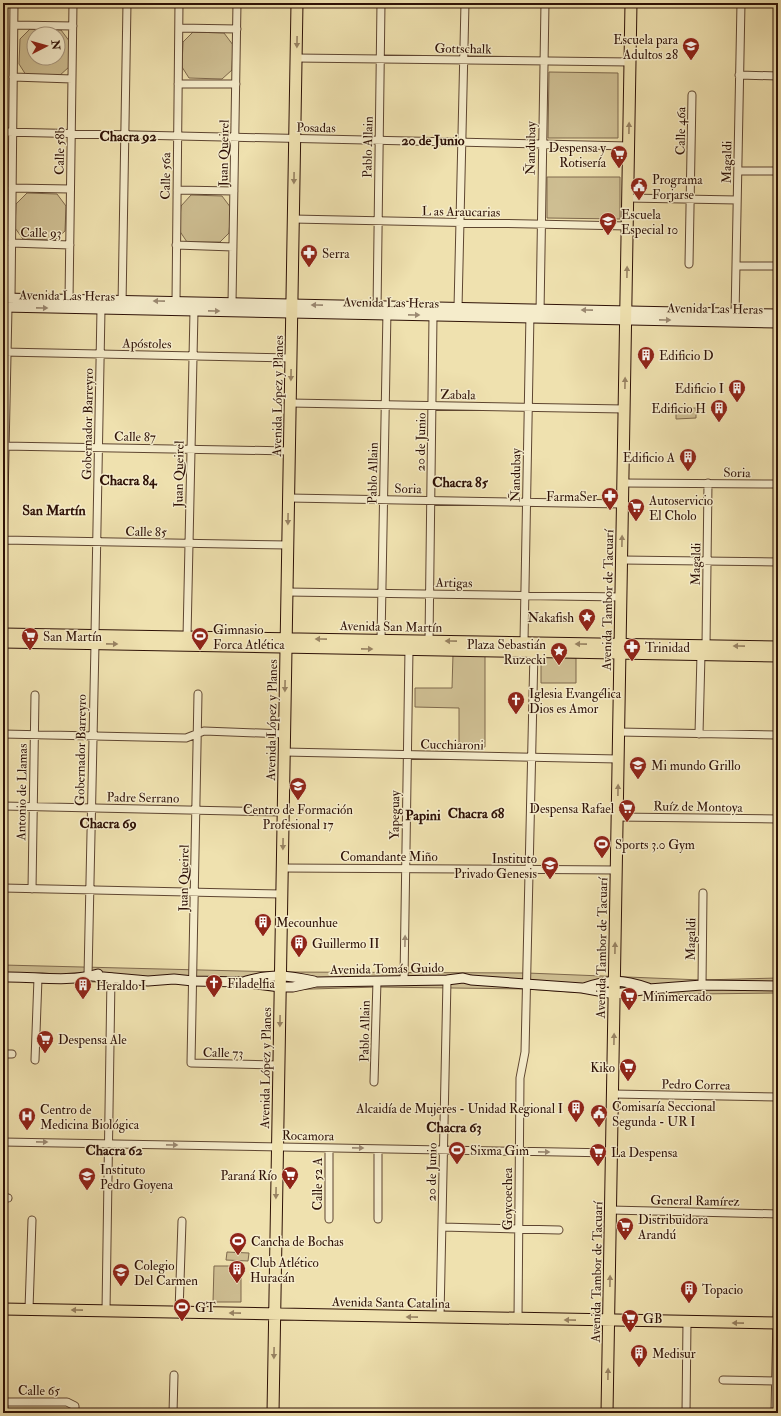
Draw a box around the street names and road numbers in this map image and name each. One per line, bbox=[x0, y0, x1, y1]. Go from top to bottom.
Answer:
street label: Gottschalk bbox=[434, 41, 492, 58]
street label: Calle 46a bbox=[673, 106, 689, 155]
street label: Pablo Allain bbox=[359, 116, 377, 178]
street label: Juan Queirel bbox=[215, 119, 233, 187]
street label: Posadas bbox=[296, 120, 336, 136]
street label: Ñandubay bbox=[522, 121, 540, 175]
street label: Calle 58b bbox=[52, 127, 68, 175]
street label: Magaldi bbox=[719, 140, 735, 184]
street label: Calle 56a bbox=[158, 152, 174, 200]
street label: L as Araucarias bbox=[422, 203, 501, 221]
street label: Calle 93 bbox=[20, 225, 62, 241]
street label: Avenida Las Heras bbox=[18, 287, 116, 305]
street label: Avenida Las Heras bbox=[342, 294, 440, 312]
street label: Avenida Las Heras bbox=[666, 300, 764, 318]
street label: Avenida López y Planes bbox=[269, 335, 288, 458]
street label: Apóstoles bbox=[121, 336, 172, 353]
street label: Gobernador Barreyro bbox=[79, 368, 98, 480]
street label: Zabala bbox=[440, 387, 477, 403]
street label: 20 de Junio bbox=[412, 413, 430, 471]
street label: Calle 87 bbox=[114, 429, 156, 445]
street label: Juan Queirel bbox=[170, 440, 188, 508]
street label: Pablo Allain bbox=[364, 442, 382, 504]
street label: Ñandubay bbox=[507, 448, 525, 502]
street label: Soria bbox=[723, 465, 751, 481]
street label: Soria bbox=[394, 481, 422, 497]
street label: Calle 85 bbox=[125, 524, 167, 540]
street label: Avenida Tambor de Tacuarí bbox=[599, 528, 617, 672]
street label: Magaldi bbox=[688, 542, 704, 586]
street label: Artigas bbox=[434, 575, 473, 591]
street label: Avenida San Martín bbox=[339, 618, 443, 636]
street label: Avenida López y Planes bbox=[263, 659, 282, 782]
street label: Gobernador Barreyro bbox=[72, 694, 91, 806]
street label: Cucchiaroni bbox=[420, 736, 484, 754]
street label: Antonio de Llamas bbox=[13, 743, 31, 842]
street label: Padre Serrano bbox=[107, 789, 179, 807]
street label: Yapeguay bbox=[387, 790, 404, 840]
street label: Ruíz de Montoya bbox=[653, 798, 744, 817]
street label: Juan Queirel bbox=[175, 844, 193, 912]
street label: Comandante Miño bbox=[340, 849, 438, 865]
street label: Avenida Tambor de Tacuarí bbox=[593, 876, 611, 1020]
street label: Magaldi bbox=[683, 917, 699, 961]
street label: Avenida Tomás Guido bbox=[329, 960, 444, 978]
street label: Pablo Allain bbox=[356, 1000, 374, 1062]
street label: Avenida López y Planes bbox=[257, 1007, 276, 1130]
street label: Calle 73 bbox=[203, 1045, 243, 1061]
street label: Pedro Correa bbox=[661, 1076, 731, 1094]
street label: Rocamora bbox=[282, 1128, 335, 1144]
street label: 20 de Junio bbox=[423, 1143, 441, 1201]
street label: Calle 52 A bbox=[310, 1157, 326, 1210]
street label: Goycoechea bbox=[500, 1167, 517, 1230]
street label: General Ramírez bbox=[650, 1192, 741, 1210]
street label: Avenida Tambor de Tacuarí bbox=[588, 1200, 606, 1344]
street label: Avenida Santa Catalina bbox=[331, 1294, 451, 1312]
street label: Calle 65 bbox=[18, 1383, 60, 1399]

